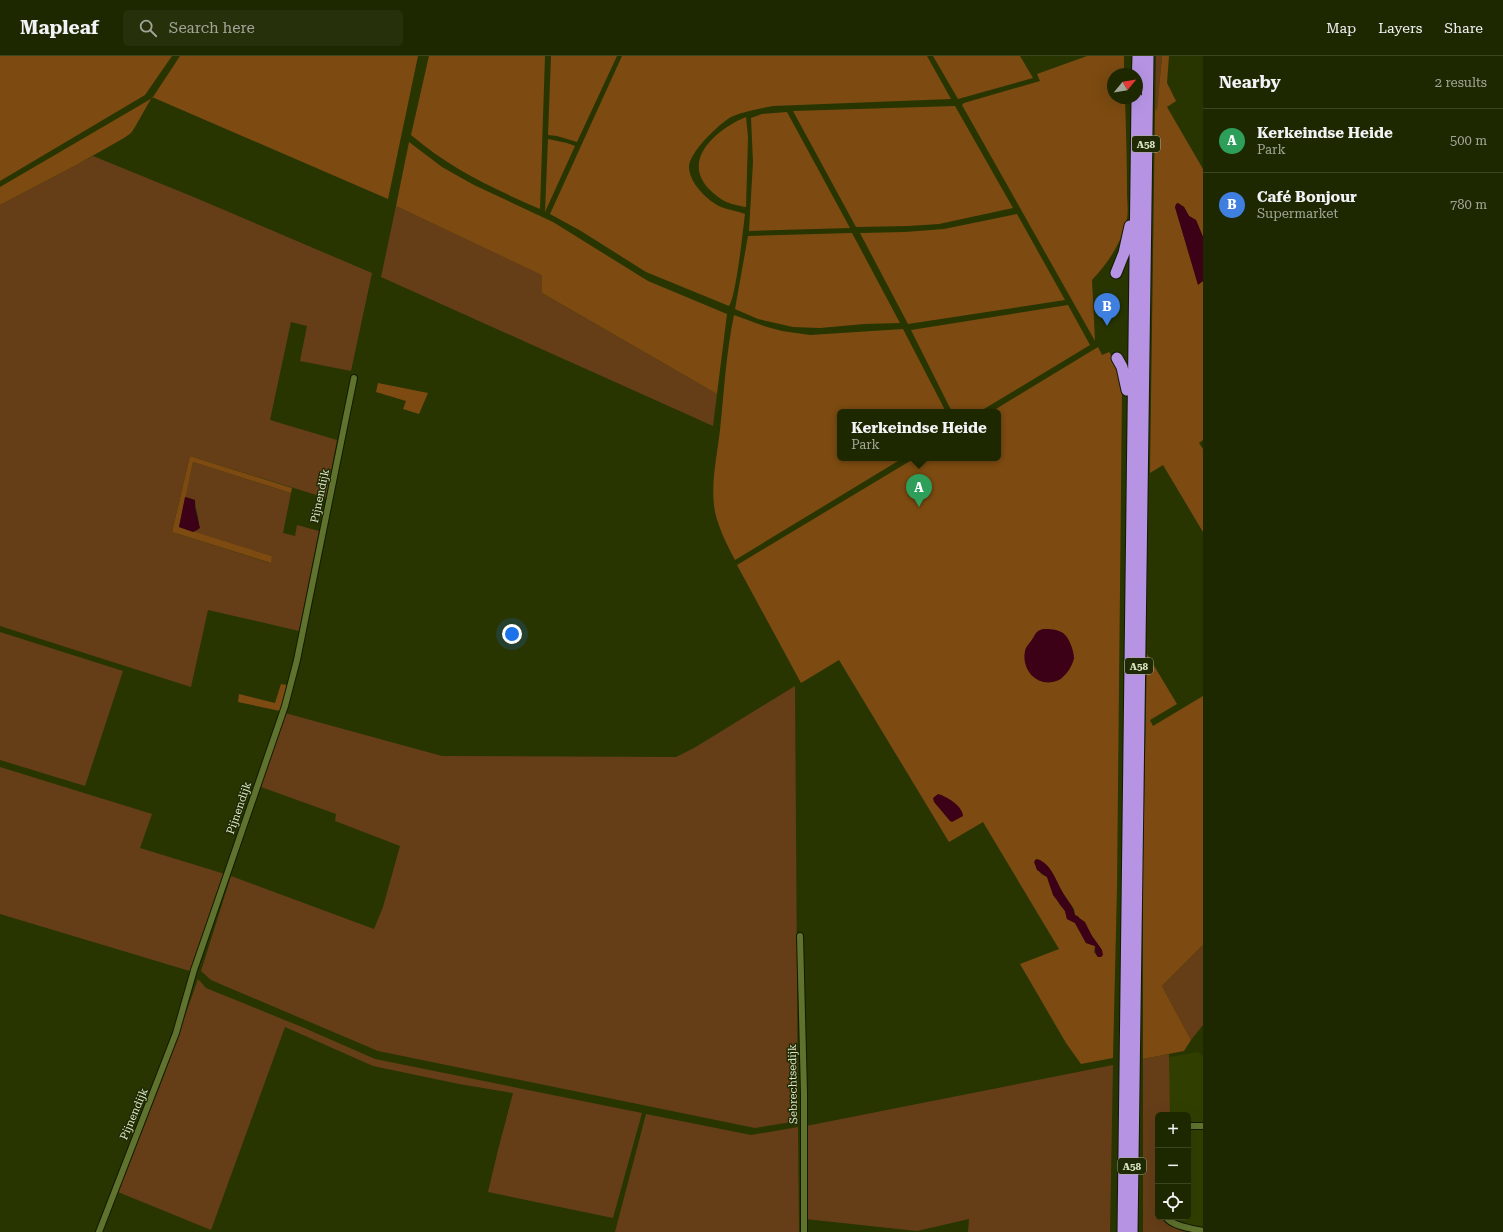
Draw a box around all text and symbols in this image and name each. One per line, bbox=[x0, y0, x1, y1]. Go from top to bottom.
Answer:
search box bbox=[123, 10, 403, 46]
text: Mapleaf bbox=[20, 16, 99, 39]
icon: search bbox=[137, 17, 159, 39]
text: Search here bbox=[169, 19, 255, 37]
text: Map bbox=[1326, 20, 1356, 36]
text: Layers bbox=[1378, 20, 1422, 36]
text: Share bbox=[1444, 20, 1483, 36]
north arrow bbox=[1107, 68, 1143, 104]
text: Nearby bbox=[1219, 72, 1281, 92]
text: 2 results bbox=[1435, 75, 1487, 90]
text: Kerkeindse Heide bbox=[1257, 124, 1393, 142]
text: A bbox=[1227, 133, 1237, 148]
text: 500 m bbox=[1450, 133, 1487, 148]
road number: A58 bbox=[1132, 136, 1160, 152]
text: Park bbox=[1257, 142, 1286, 157]
text: Café Bonjour bbox=[1257, 188, 1357, 206]
text: B bbox=[1227, 197, 1237, 212]
text: 780 m bbox=[1450, 197, 1487, 212]
text: Supermarket bbox=[1257, 206, 1338, 221]
pin: B bbox=[1094, 293, 1120, 326]
popup bbox=[837, 409, 1001, 461]
text: Kerkeindse Heide bbox=[851, 419, 987, 437]
text: Park bbox=[851, 437, 880, 452]
street label: Pijnendijk bbox=[308, 468, 332, 524]
pin: A bbox=[906, 474, 932, 507]
your location bbox=[502, 624, 522, 644]
road number: A58 bbox=[1125, 658, 1153, 674]
street label: Pijnendijk bbox=[224, 780, 254, 836]
street label: Sebrechtsedijk bbox=[786, 1044, 800, 1124]
street label: Pijnendijk bbox=[117, 1086, 151, 1142]
map controls bbox=[1155, 1112, 1191, 1220]
button: + bbox=[1155, 1112, 1191, 1148]
button: − bbox=[1155, 1148, 1191, 1184]
road number: A58 bbox=[1118, 1158, 1146, 1174]
button: locate bbox=[1155, 1184, 1191, 1220]

